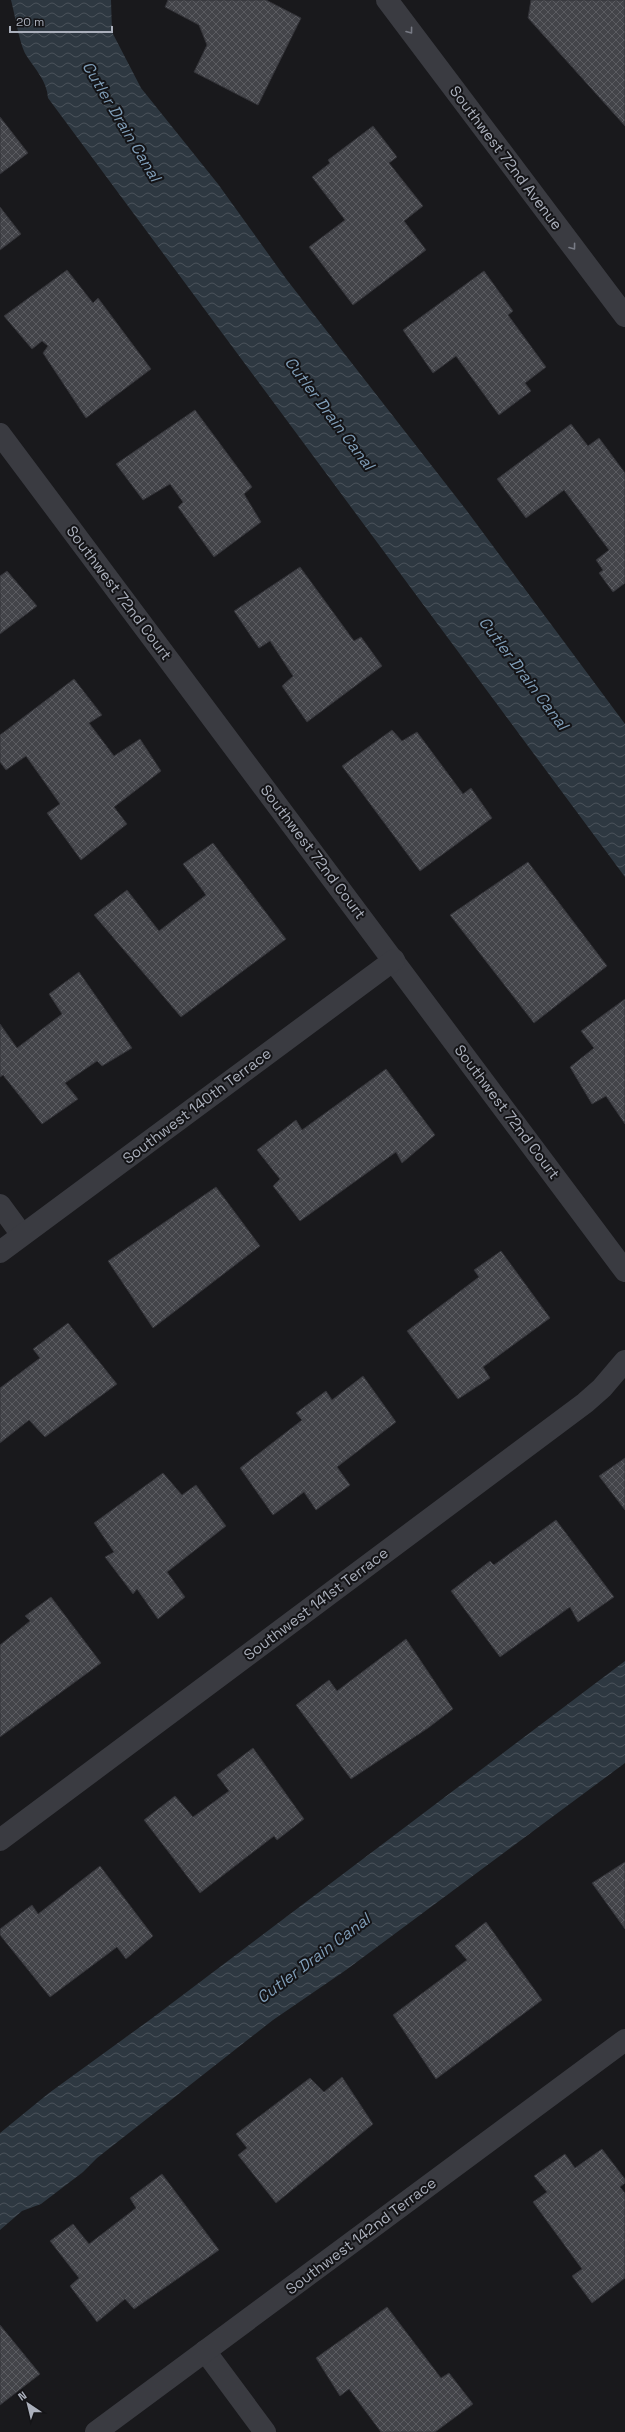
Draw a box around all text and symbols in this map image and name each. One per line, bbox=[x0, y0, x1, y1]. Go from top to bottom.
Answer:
scale bar bbox=[10, 8, 112, 34]
text: 20 m bbox=[16, 14, 44, 30]
one-way arrow bbox=[406, 27, 413, 34]
water label: Cutler Drain Canal bbox=[77, 57, 167, 187]
street label: Southwest 72nd Avenue bbox=[446, 82, 567, 234]
one-way arrow bbox=[568, 242, 575, 249]
water label: Cutler Drain Canal bbox=[280, 352, 380, 476]
street label: Southwest 72nd Court bbox=[63, 522, 176, 664]
water label: Cutler Drain Canal bbox=[474, 612, 574, 736]
street label: Southwest 72nd Court bbox=[257, 781, 370, 923]
street label: Southwest 72nd Court bbox=[451, 1041, 564, 1183]
street label: Southwest 140th Terrace bbox=[119, 1043, 275, 1168]
street label: Southwest 141st Terrace bbox=[240, 1543, 392, 1664]
water label: Cutler Drain Canal bbox=[252, 1908, 376, 2008]
street label: Southwest 142nd Terrace bbox=[282, 2173, 440, 2298]
north arrow bbox=[8, 2384, 48, 2424]
text: N bbox=[15, 2388, 29, 2404]

